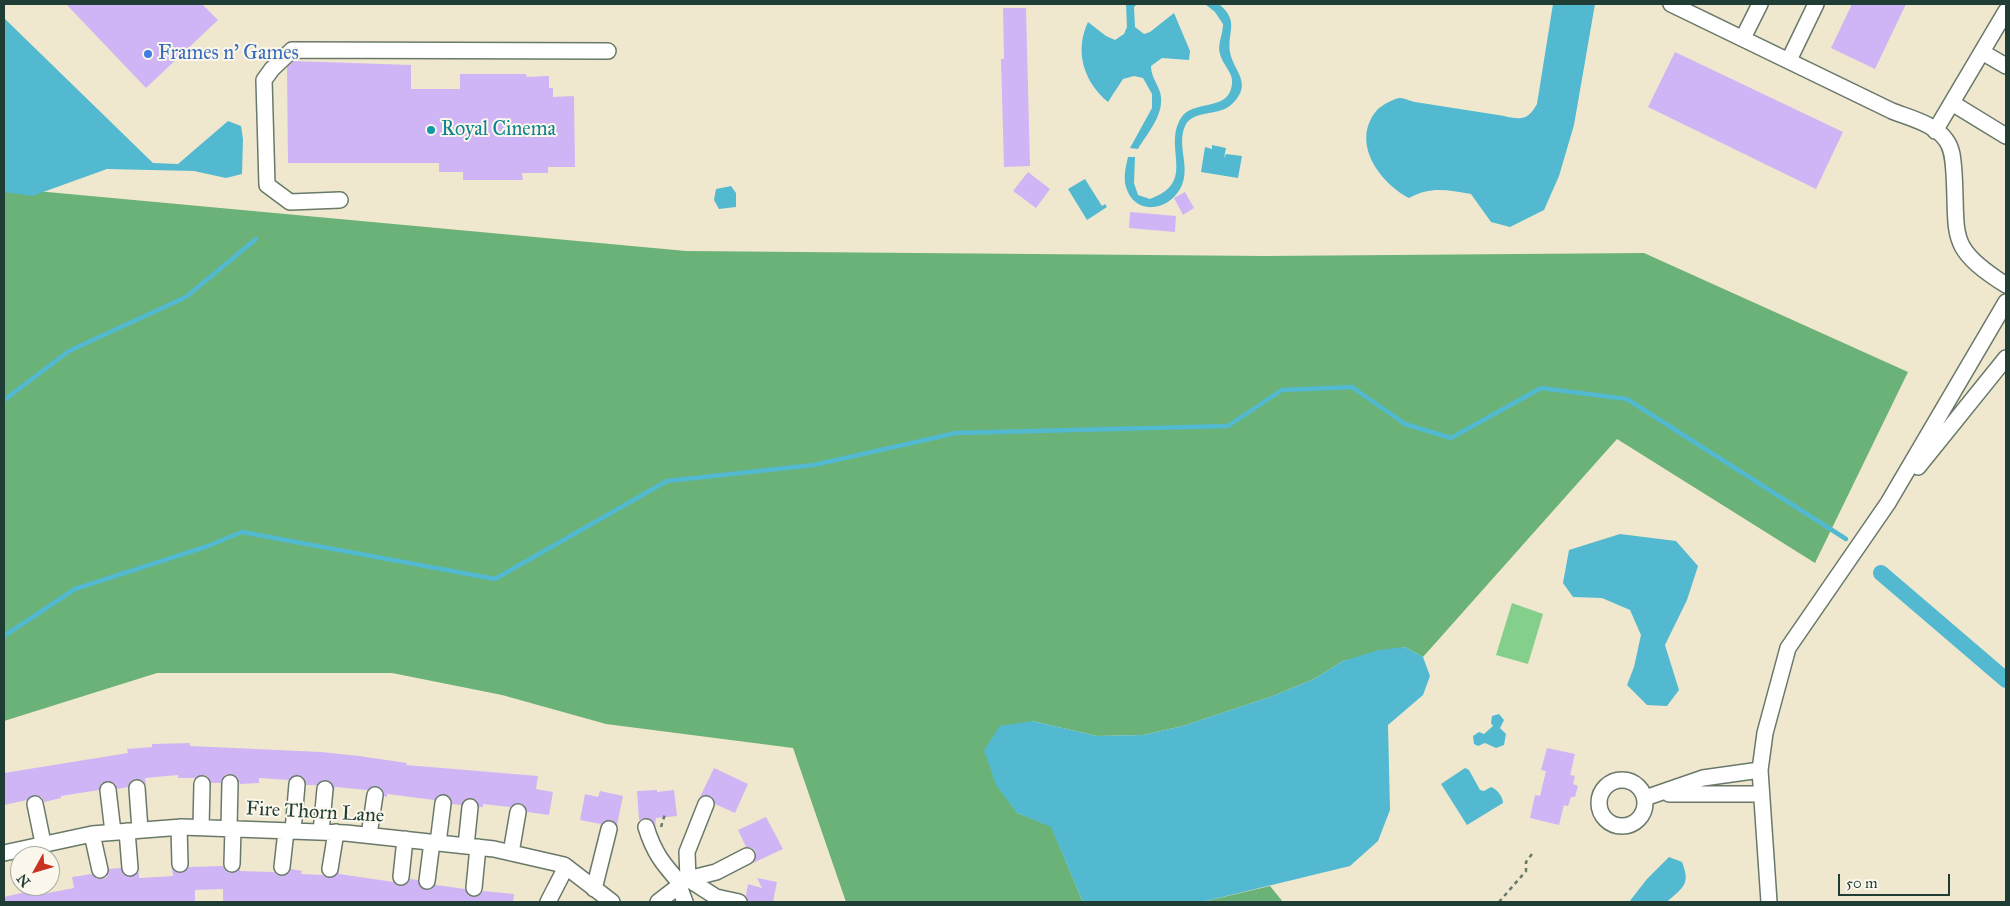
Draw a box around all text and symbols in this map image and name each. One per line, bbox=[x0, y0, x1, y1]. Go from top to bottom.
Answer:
place label: Frames n' Games bbox=[158, 42, 299, 66]
marker: Frames n' Games bbox=[142, 48, 154, 60]
place label: Royal Cinema bbox=[441, 118, 556, 142]
marker: Royal Cinema bbox=[425, 124, 437, 136]
street label: Fire Thorn Lane bbox=[245, 797, 385, 829]
north arrow bbox=[10, 846, 60, 896]
scale bar bbox=[1840, 864, 1952, 896]
text: N bbox=[13, 870, 34, 890]
text: 50 m bbox=[1846, 874, 1878, 892]

